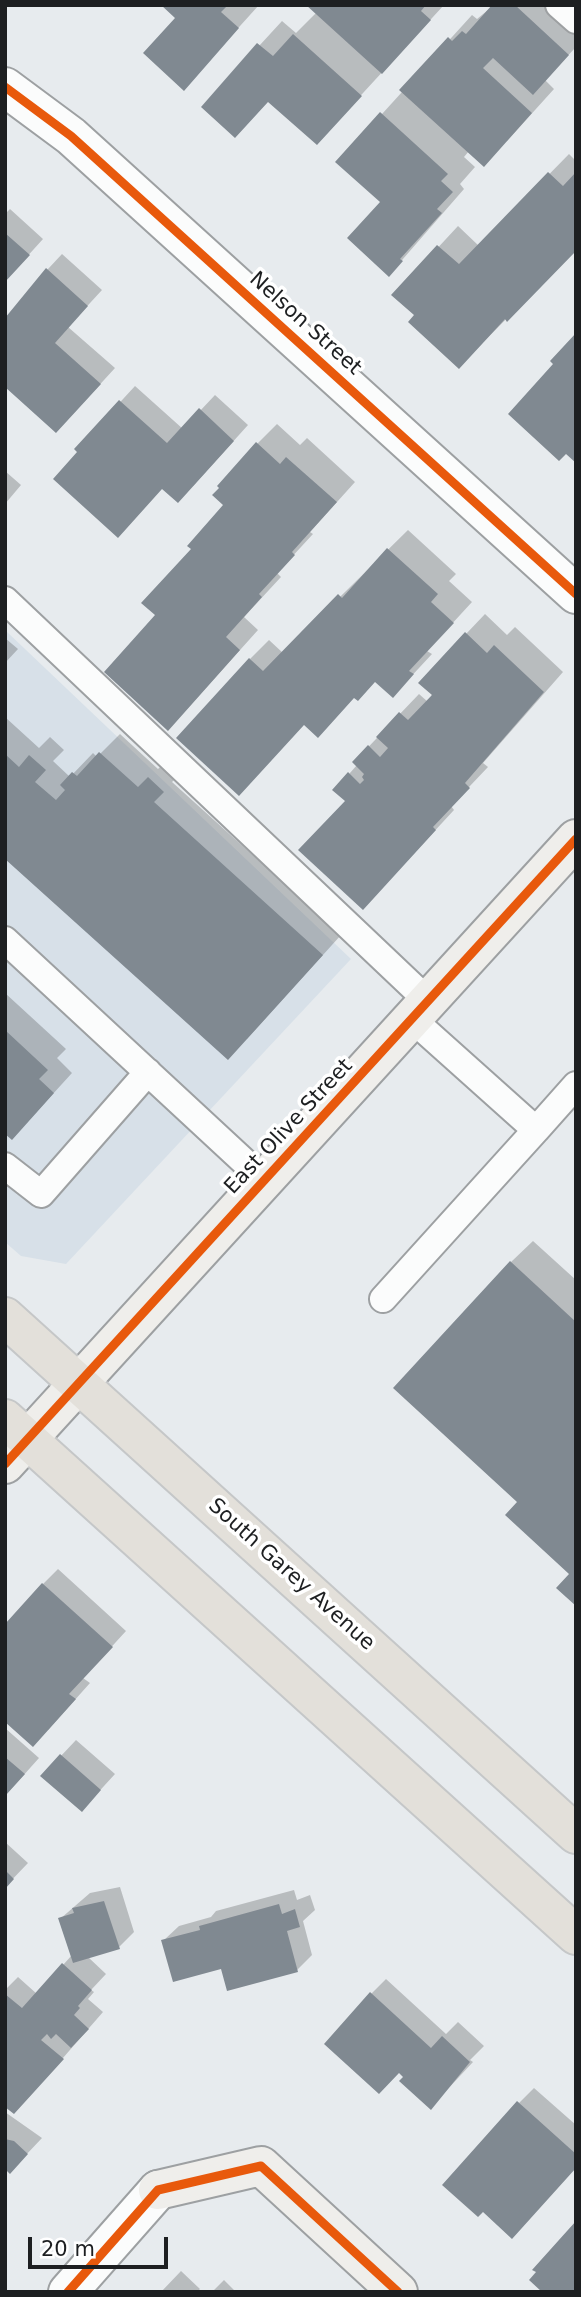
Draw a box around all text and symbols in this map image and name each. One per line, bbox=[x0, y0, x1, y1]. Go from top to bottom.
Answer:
street label: Nelson Street bbox=[244, 267, 366, 381]
street label: East Olive Street bbox=[220, 1054, 358, 1200]
street label: South Garey Avenue bbox=[203, 1494, 379, 1656]
scale bar bbox=[32, 2224, 172, 2268]
text: 20 m bbox=[41, 2237, 95, 2261]

